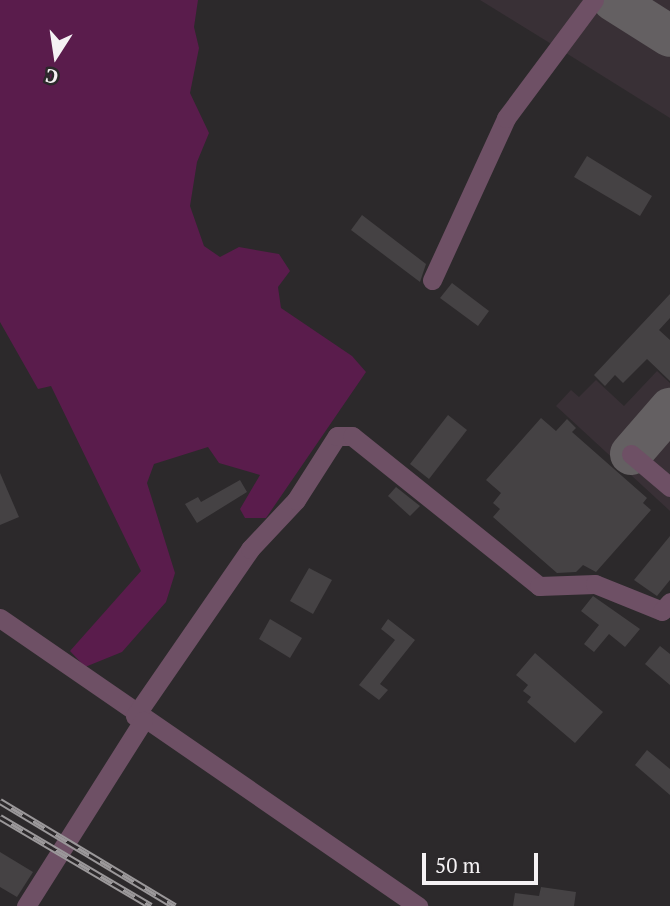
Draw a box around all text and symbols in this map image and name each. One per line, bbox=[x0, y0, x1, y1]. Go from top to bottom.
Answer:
north arrow bbox=[21, 21, 91, 91]
text: С bbox=[43, 64, 60, 91]
scale bar bbox=[425, 839, 540, 883]
text: 50 m bbox=[435, 851, 481, 879]

